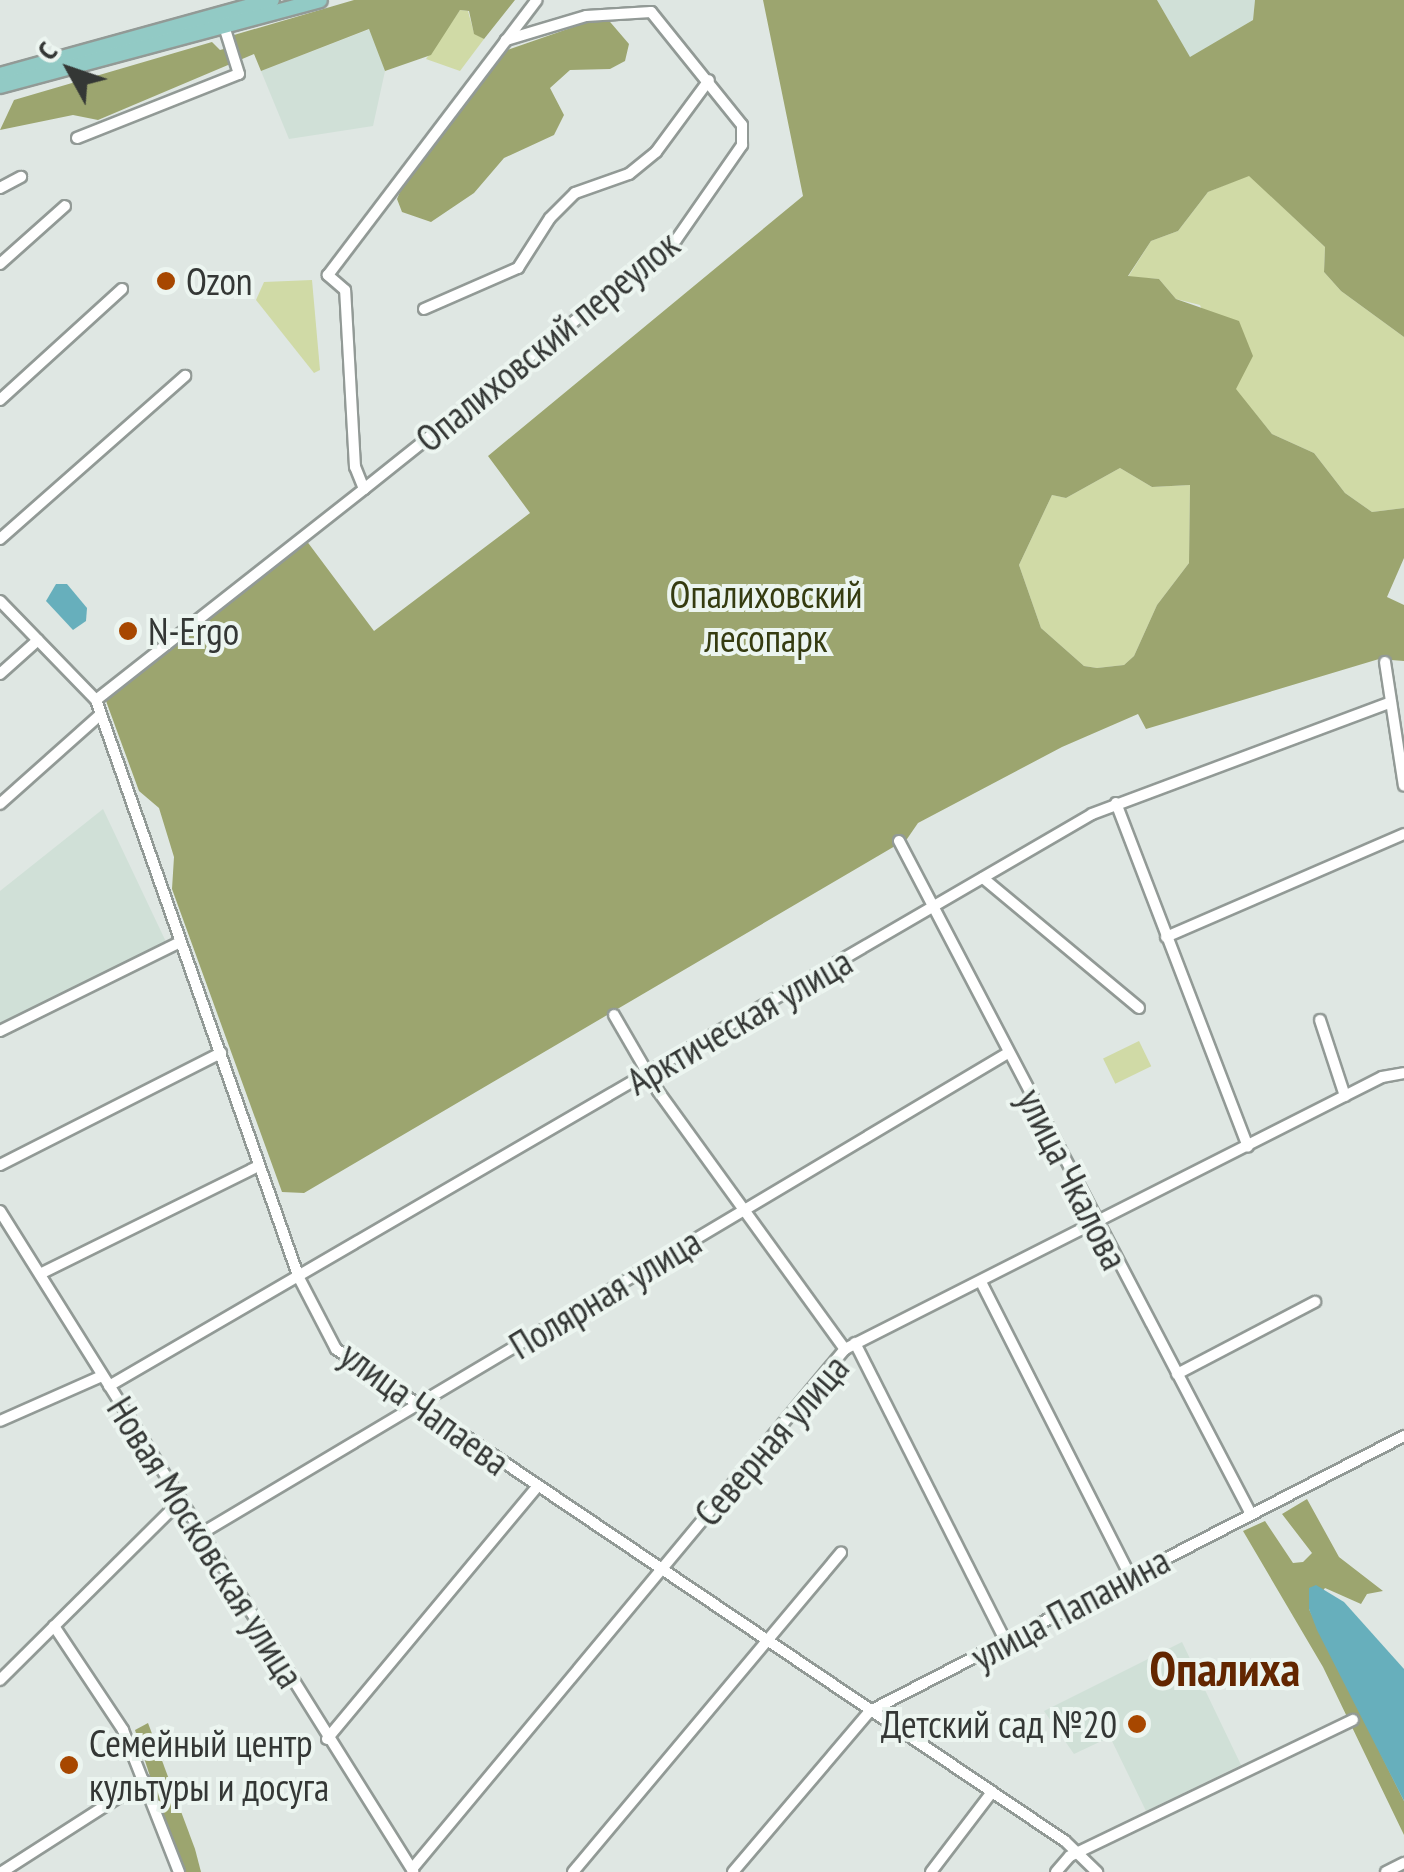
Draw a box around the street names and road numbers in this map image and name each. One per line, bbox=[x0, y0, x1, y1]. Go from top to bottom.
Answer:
street label: Опалиховский переулок bbox=[406, 221, 688, 461]
street label: Арктическая улица bbox=[618, 938, 860, 1104]
street label: улица Чкалова bbox=[1008, 1081, 1138, 1277]
street label: Полярная улица bbox=[501, 1218, 709, 1368]
street label: улица Чапаева bbox=[332, 1332, 518, 1484]
street label: Северная улица bbox=[684, 1345, 858, 1535]
street label: Новая Московская улица bbox=[98, 1388, 314, 1696]
street label: улица Папанина bbox=[963, 1537, 1177, 1679]

